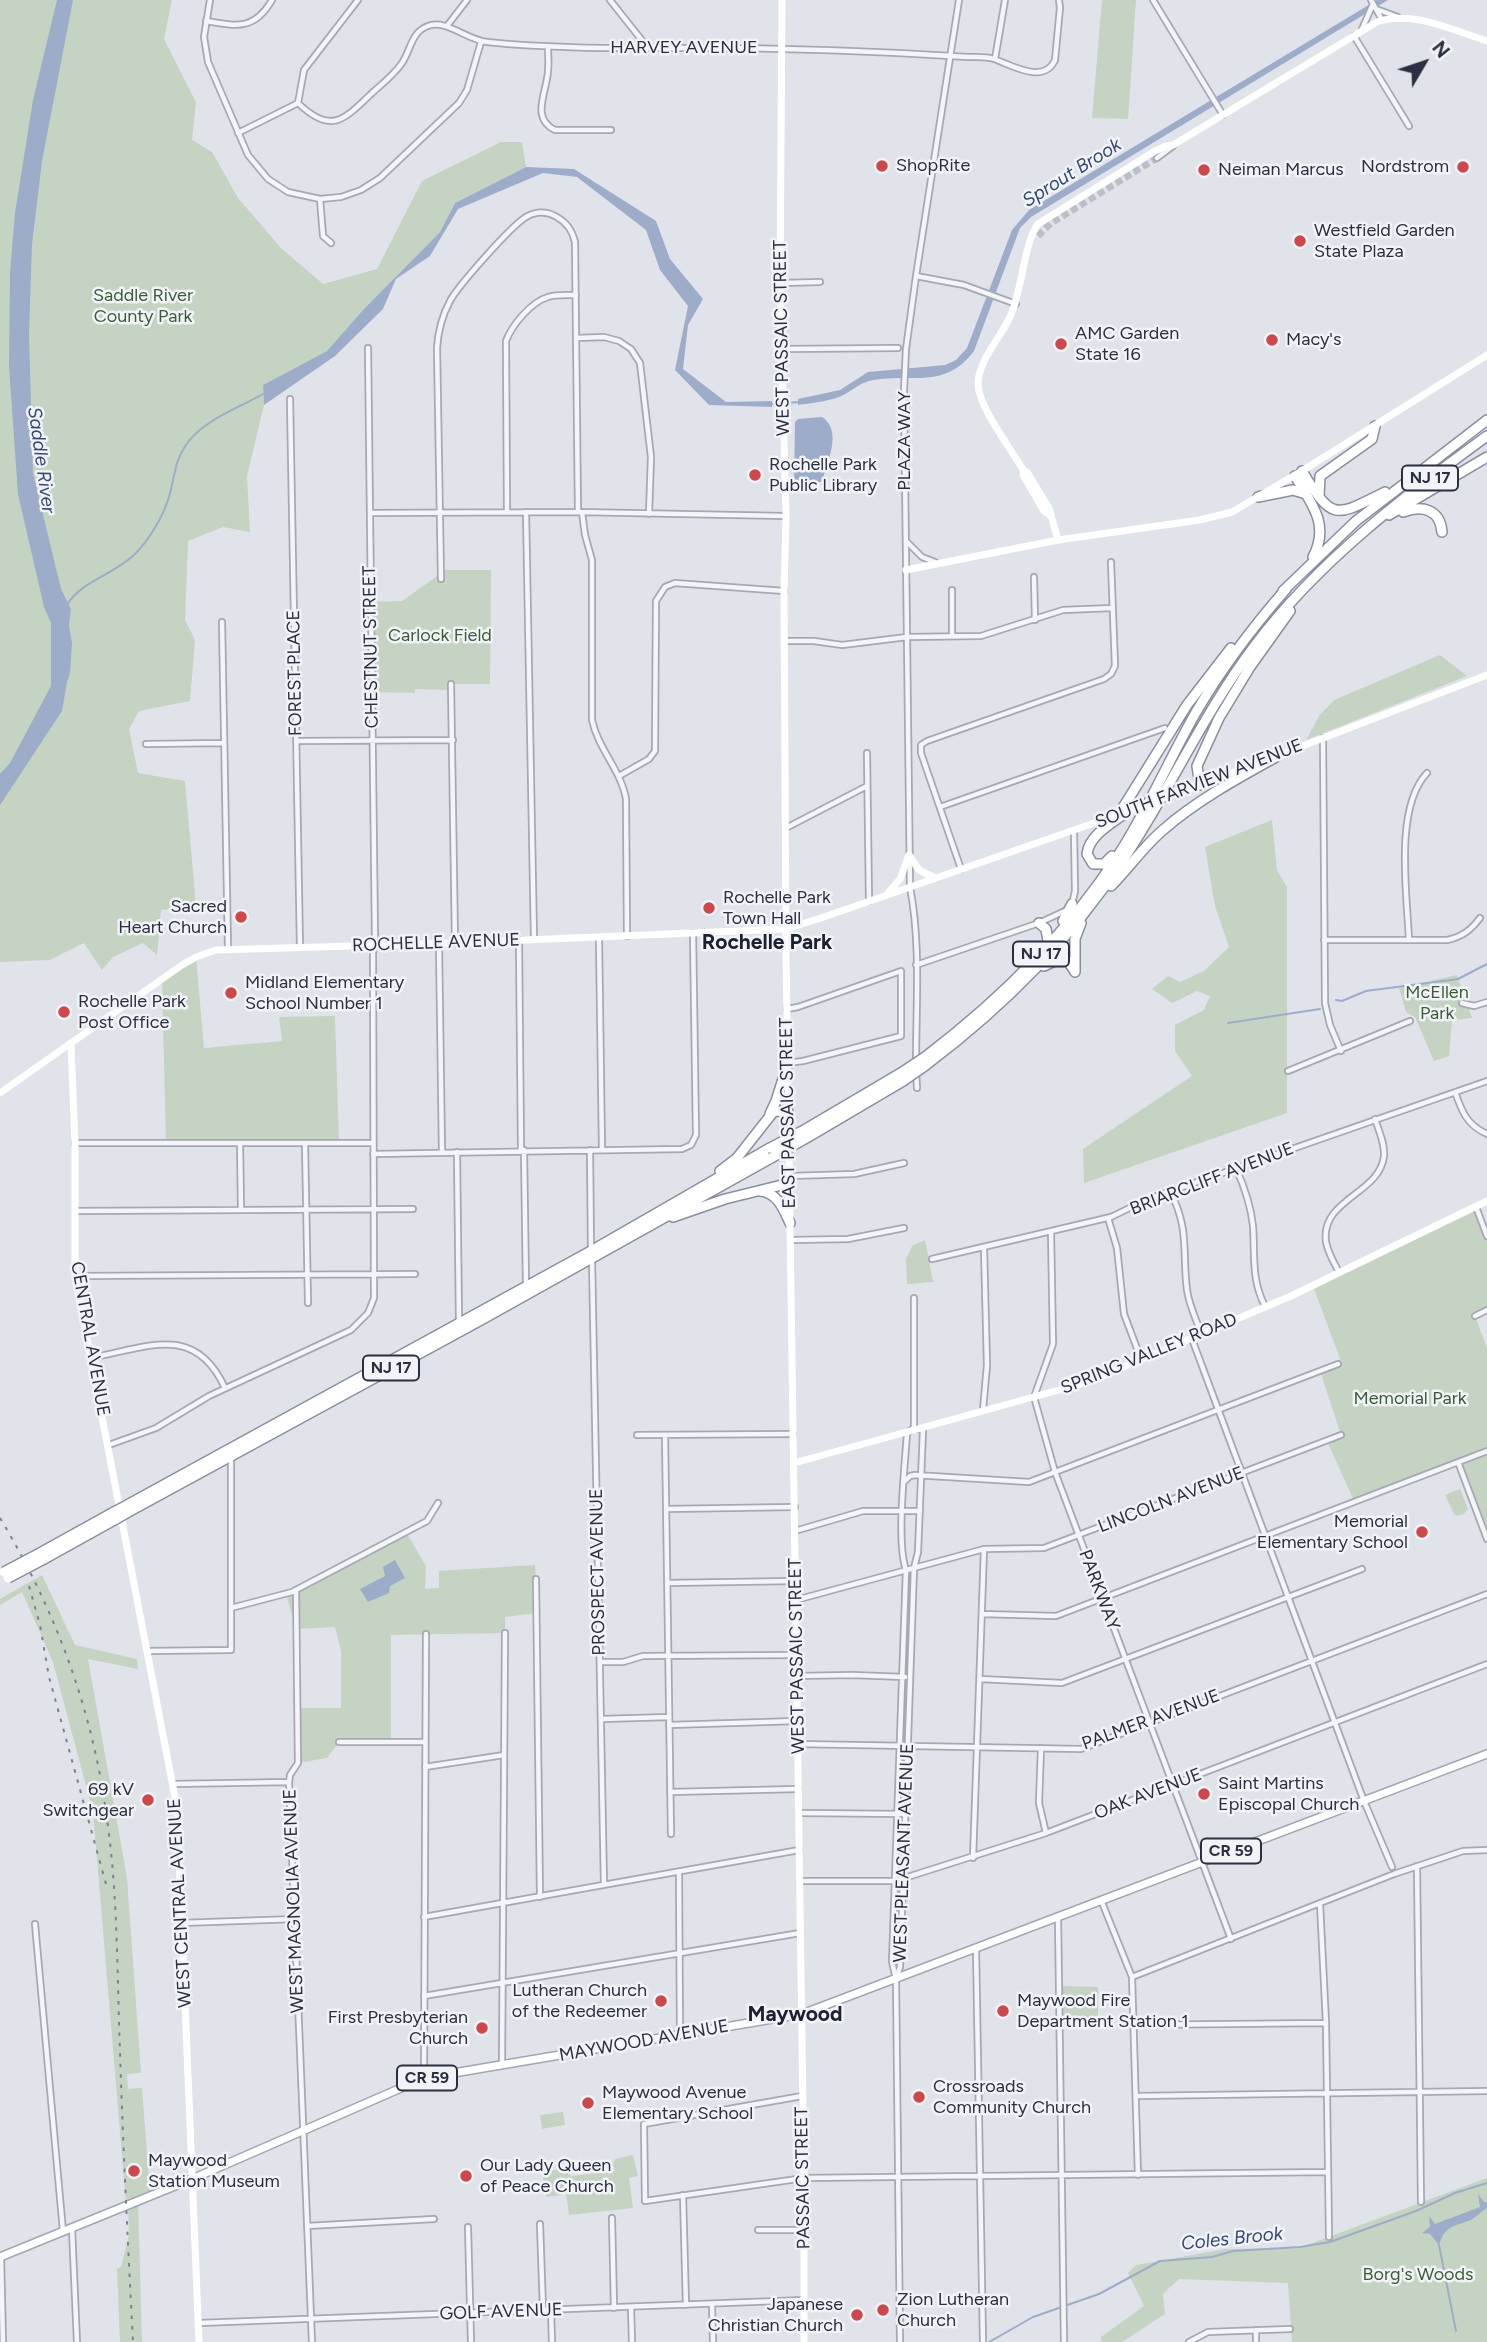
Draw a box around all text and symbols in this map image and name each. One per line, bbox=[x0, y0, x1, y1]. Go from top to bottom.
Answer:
north arrow bbox=[1389, 28, 1459, 98]
street label: HARVEY AVENUE bbox=[610, 37, 758, 59]
text: N bbox=[1427, 37, 1454, 62]
water label: Sprout Brook bbox=[1018, 134, 1126, 212]
place label: ShopRite bbox=[896, 155, 970, 177]
place label: Nordstrom bbox=[1361, 156, 1449, 178]
marker: ShopRite bbox=[874, 158, 890, 174]
place label: Neiman Marcus bbox=[1218, 159, 1344, 181]
marker: Nordstrom bbox=[1455, 159, 1471, 175]
marker: Neiman Marcus bbox=[1196, 162, 1212, 178]
place label: Westfield Garden State Plaza bbox=[1314, 220, 1455, 262]
marker: Westfield Garden State Plaza bbox=[1292, 233, 1308, 249]
street label: WEST PASSAIC STREET bbox=[769, 240, 795, 436]
park label: Saddle River County Park bbox=[93, 285, 193, 328]
place label: AMC Garden State 16 bbox=[1075, 323, 1179, 366]
place label: Macy's bbox=[1286, 329, 1341, 351]
marker: Macy's bbox=[1264, 332, 1280, 348]
marker: AMC Garden State 16 bbox=[1053, 336, 1069, 352]
street label: PLAZA WAY bbox=[894, 391, 916, 491]
water label: Saddle River bbox=[22, 405, 60, 515]
place label: Rochelle Park Public Library bbox=[769, 454, 877, 496]
road number: NJ 17 bbox=[1402, 466, 1458, 491]
marker: Rochelle Park Public Library bbox=[747, 467, 763, 483]
street label: CHESTNUT STREET bbox=[359, 566, 383, 728]
street label: FOREST PLACE bbox=[283, 610, 307, 736]
park label: Carlock Field bbox=[388, 625, 492, 647]
street label: SOUTH FARVIEW AVENUE bbox=[1092, 734, 1306, 834]
place label: Rochelle Park Town Hall bbox=[723, 887, 831, 930]
place label: Sacred Heart Church bbox=[118, 896, 227, 939]
marker: Rochelle Park Town Hall bbox=[701, 900, 717, 916]
marker: Sacred Heart Church bbox=[233, 909, 249, 925]
street label: ROCHELLE AVENUE bbox=[352, 929, 520, 957]
district label: Rochelle Park bbox=[702, 930, 832, 956]
road number: NJ 17 bbox=[1013, 942, 1069, 966]
place label: Midland Elementary School Number 1 bbox=[245, 972, 404, 1014]
park label: McEllen Park bbox=[1405, 982, 1469, 1024]
marker: Midland Elementary School Number 1 bbox=[223, 985, 239, 1001]
place label: Rochelle Park Post Office bbox=[78, 991, 186, 1034]
marker: Rochelle Park Post Office bbox=[56, 1004, 72, 1020]
street label: EAST PASSAIC STREET bbox=[776, 1017, 800, 1209]
street label: BRIARCLIFF AVENUE bbox=[1127, 1138, 1297, 1220]
street label: CENTRAL AVENUE bbox=[66, 1260, 114, 1418]
street label: SPRING VALLEY ROAD bbox=[1058, 1309, 1240, 1399]
road number: NJ 17 bbox=[363, 1356, 419, 1380]
park label: Memorial Park bbox=[1354, 1388, 1466, 1410]
street label: LINCOLN AVENUE bbox=[1095, 1462, 1247, 1538]
street label: PROSPECT AVENUE bbox=[586, 1488, 610, 1656]
place label: Memorial Elementary School bbox=[1257, 1511, 1408, 1554]
marker: Memorial Elementary School bbox=[1414, 1524, 1430, 1540]
street label: PARKWAY bbox=[1074, 1547, 1124, 1633]
street label: WEST PASSAIC STREET bbox=[784, 1558, 810, 1754]
street label: PALMER AVENUE bbox=[1079, 1685, 1223, 1755]
street label: WEST PLEASANT AVENUE bbox=[889, 1743, 919, 1963]
street label: OAK AVENUE bbox=[1091, 1764, 1205, 1824]
place label: Saint Martins Episcopal Church bbox=[1218, 1773, 1359, 1816]
place label: 69 kV Switchgear bbox=[42, 1779, 134, 1822]
marker: Saint Martins Episcopal Church bbox=[1196, 1786, 1212, 1802]
street label: WEST MAGNOLIA AVENUE bbox=[279, 1788, 309, 2014]
marker: 69 kV Switchgear bbox=[140, 1792, 156, 1808]
street label: WEST CENTRAL AVENUE bbox=[164, 1798, 196, 2008]
road number: CR 59 bbox=[1201, 1839, 1261, 1864]
place label: Lutheran Church of the Redeemer bbox=[512, 1980, 647, 2022]
place label: Maywood Fire Department Station 1 bbox=[1017, 1990, 1189, 2032]
marker: Lutheran Church of the Redeemer bbox=[653, 1993, 669, 2009]
district label: Maywood bbox=[747, 2002, 843, 2028]
marker: Maywood Fire Department Station 1 bbox=[995, 2003, 1011, 2019]
place label: First Presbyterian Church bbox=[328, 2007, 468, 2050]
street label: MAYWOOD AVENUE bbox=[557, 2015, 731, 2067]
marker: First Presbyterian Church bbox=[474, 2020, 490, 2036]
road number: CR 59 bbox=[397, 2066, 457, 2090]
place label: Crossroads Community Church bbox=[933, 2076, 1091, 2118]
place label: Maywood Avenue Elementary School bbox=[602, 2082, 753, 2124]
marker: Crossroads Community Church bbox=[911, 2089, 927, 2105]
marker: Maywood Avenue Elementary School bbox=[580, 2095, 596, 2111]
street label: PASSAIC STREET bbox=[791, 2106, 815, 2250]
place label: Maywood Station Museum bbox=[148, 2150, 280, 2192]
place label: Our Lady Queen of Peace Church bbox=[480, 2155, 614, 2198]
marker: Maywood Station Museum bbox=[126, 2163, 142, 2179]
marker: Our Lady Queen of Peace Church bbox=[458, 2168, 474, 2184]
water label: Coles Brook bbox=[1180, 2222, 1284, 2256]
park label: Borg's Woods bbox=[1363, 2264, 1473, 2286]
place label: Zion Lutheran Church bbox=[897, 2289, 1009, 2332]
place label: Japanese Christian Church bbox=[708, 2294, 843, 2336]
street label: GOLF AVENUE bbox=[439, 2299, 563, 2325]
marker: Zion Lutheran Church bbox=[875, 2302, 891, 2318]
marker: Japanese Christian Church bbox=[849, 2307, 865, 2323]

